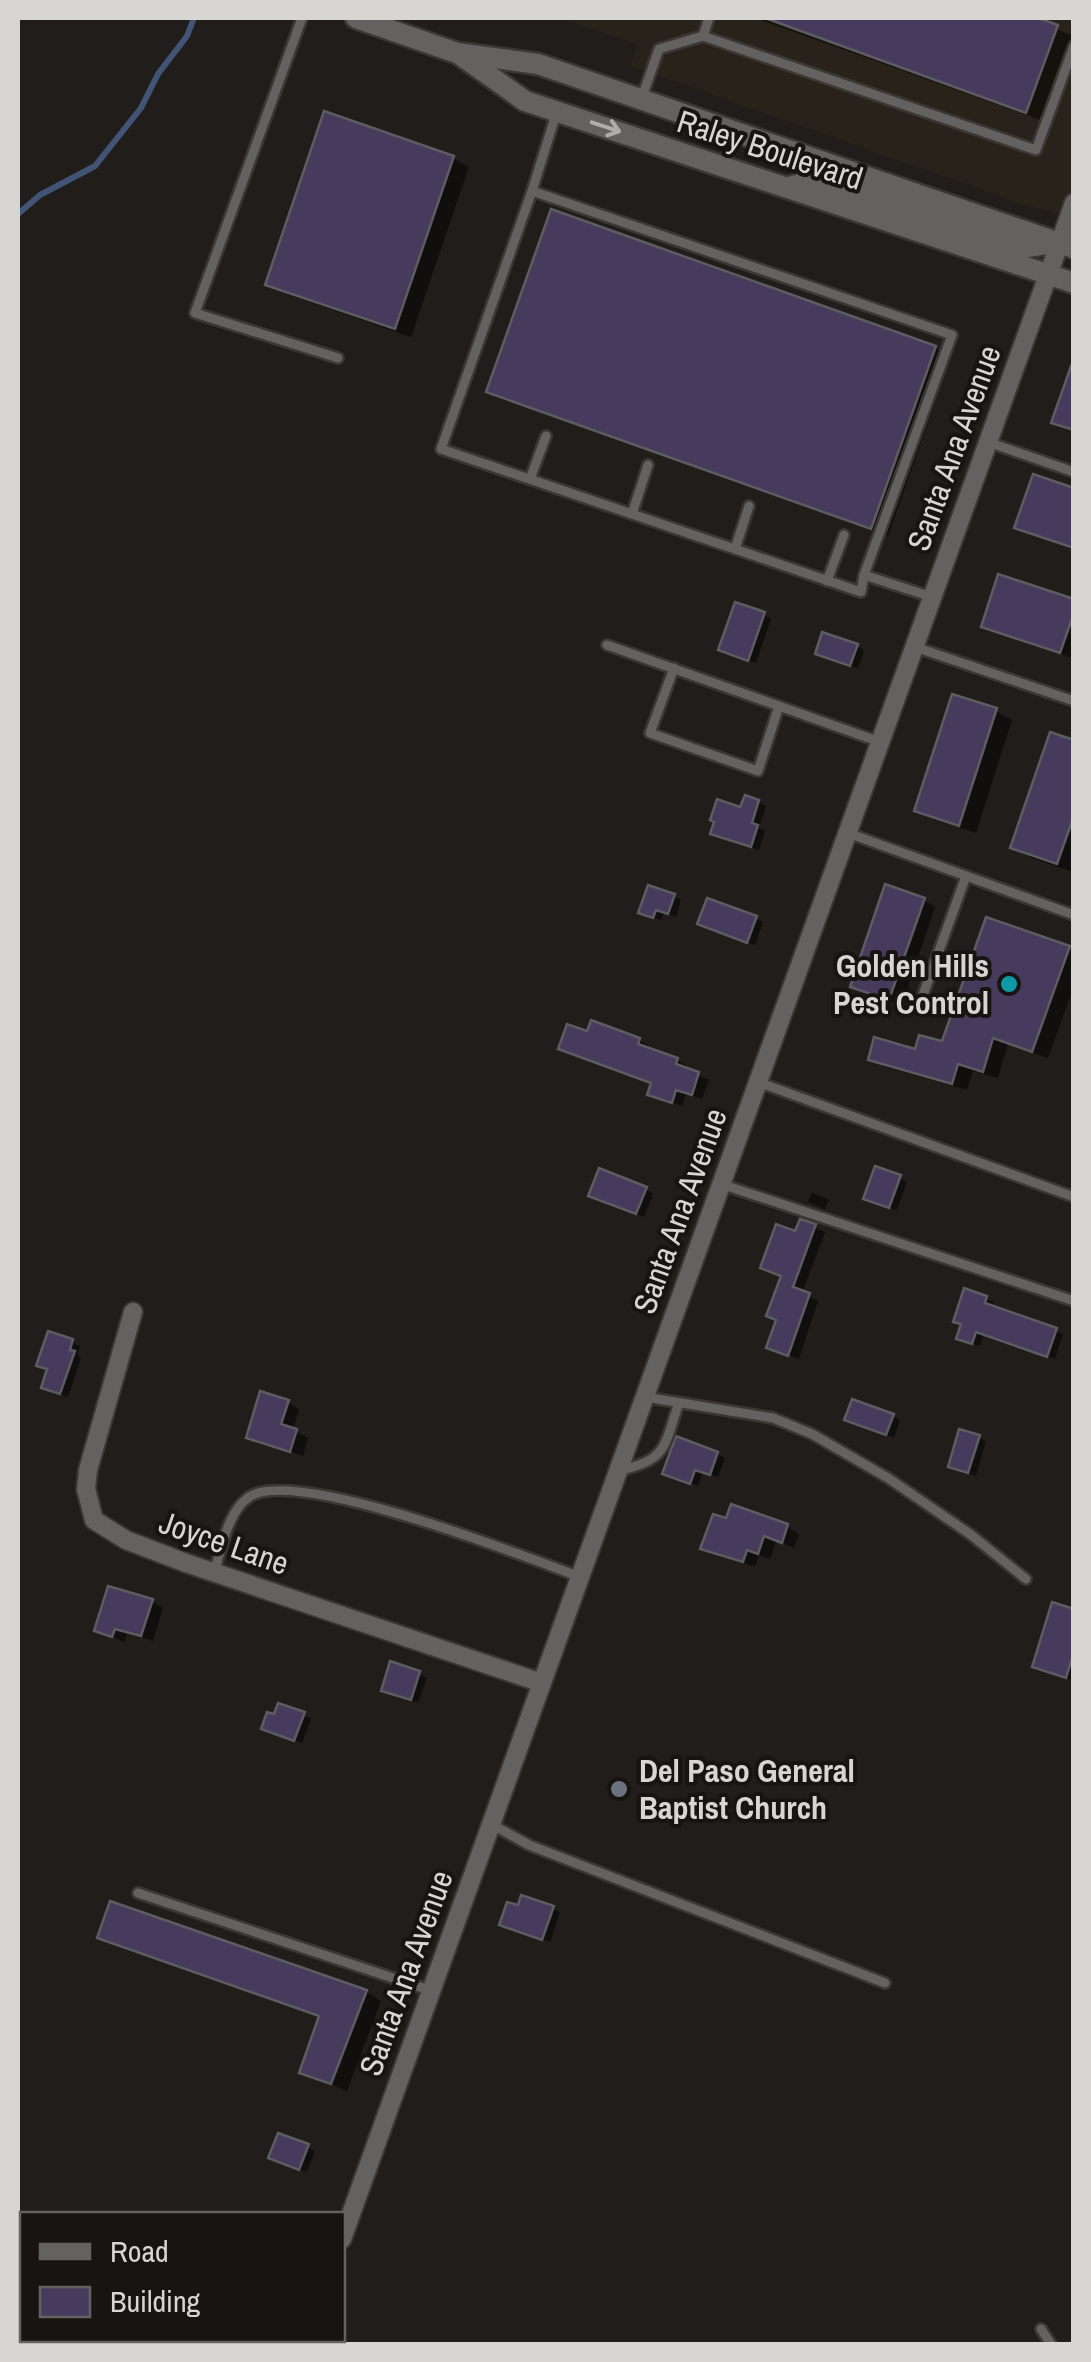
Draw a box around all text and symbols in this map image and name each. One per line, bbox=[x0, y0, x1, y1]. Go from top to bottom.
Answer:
street label: Raley Boulevard bbox=[672, 99, 868, 200]
one-way arrow bbox=[589, 119, 621, 137]
street label: Santa Ana Avenue bbox=[896, 339, 1011, 556]
place label: Golden Hills Pest Control bbox=[833, 944, 989, 1024]
marker: Golden Hills Pest Control bbox=[998, 973, 1020, 995]
street label: Santa Ana Avenue bbox=[622, 1102, 737, 1319]
street label: Joyce Lane bbox=[154, 1500, 295, 1585]
place label: Del Paso General Baptist Church bbox=[639, 1749, 855, 1829]
marker: Del Paso General Baptist Church bbox=[608, 1778, 630, 1800]
street label: Santa Ana Avenue bbox=[348, 1864, 463, 2081]
legend bbox=[20, 2212, 345, 2342]
text: Road bbox=[110, 2231, 169, 2271]
text: Building bbox=[110, 2281, 201, 2321]

